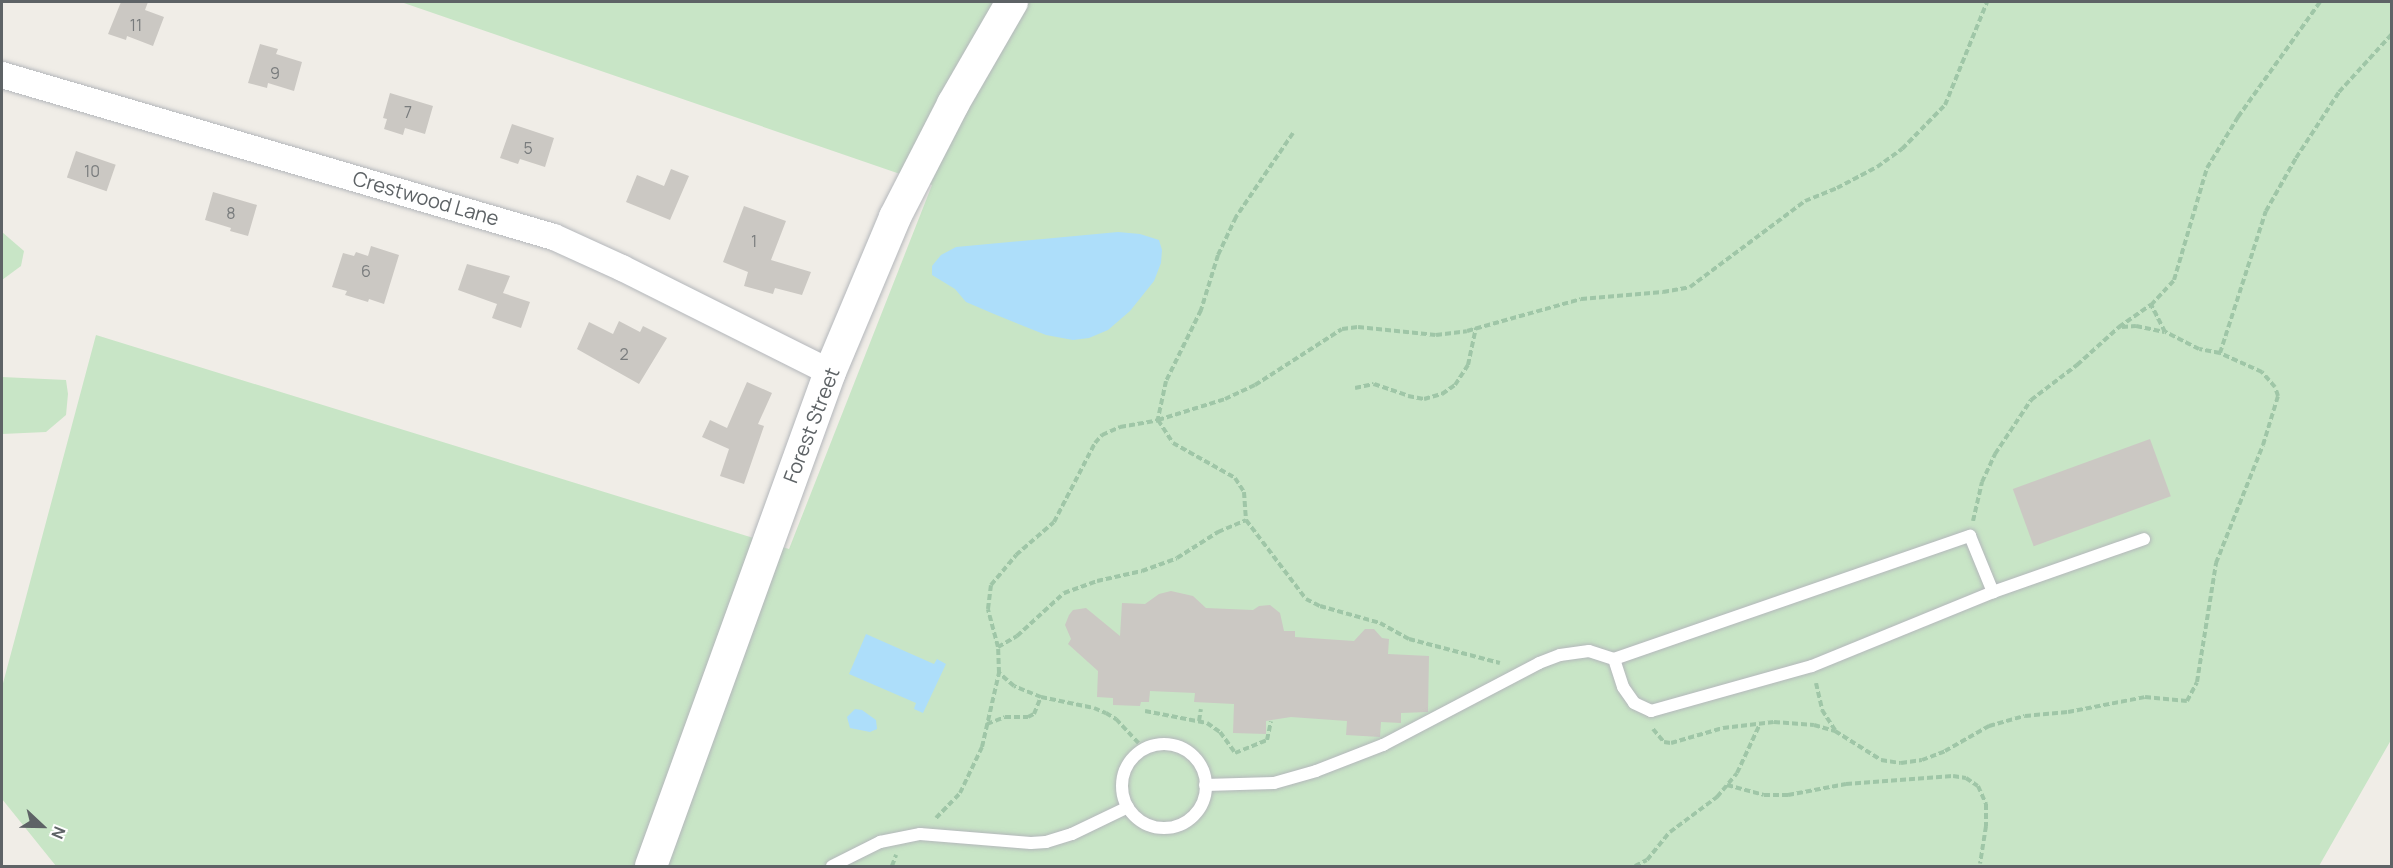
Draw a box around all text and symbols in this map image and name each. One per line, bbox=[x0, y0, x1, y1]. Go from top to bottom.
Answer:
house number: 11 bbox=[130, 15, 142, 35]
house number: 9 bbox=[270, 63, 280, 83]
house number: 7 bbox=[404, 102, 412, 122]
house number: 5 bbox=[523, 138, 533, 158]
house number: 10 bbox=[84, 161, 100, 181]
street label: Crestwood Lane bbox=[350, 166, 502, 230]
house number: 8 bbox=[226, 203, 236, 223]
house number: 1 bbox=[751, 231, 757, 251]
house number: 6 bbox=[361, 261, 371, 281]
house number: 2 bbox=[619, 344, 629, 364]
street label: Forest Street bbox=[778, 364, 844, 486]
north arrow bbox=[12, 796, 72, 856]
text: N bbox=[46, 823, 71, 842]

